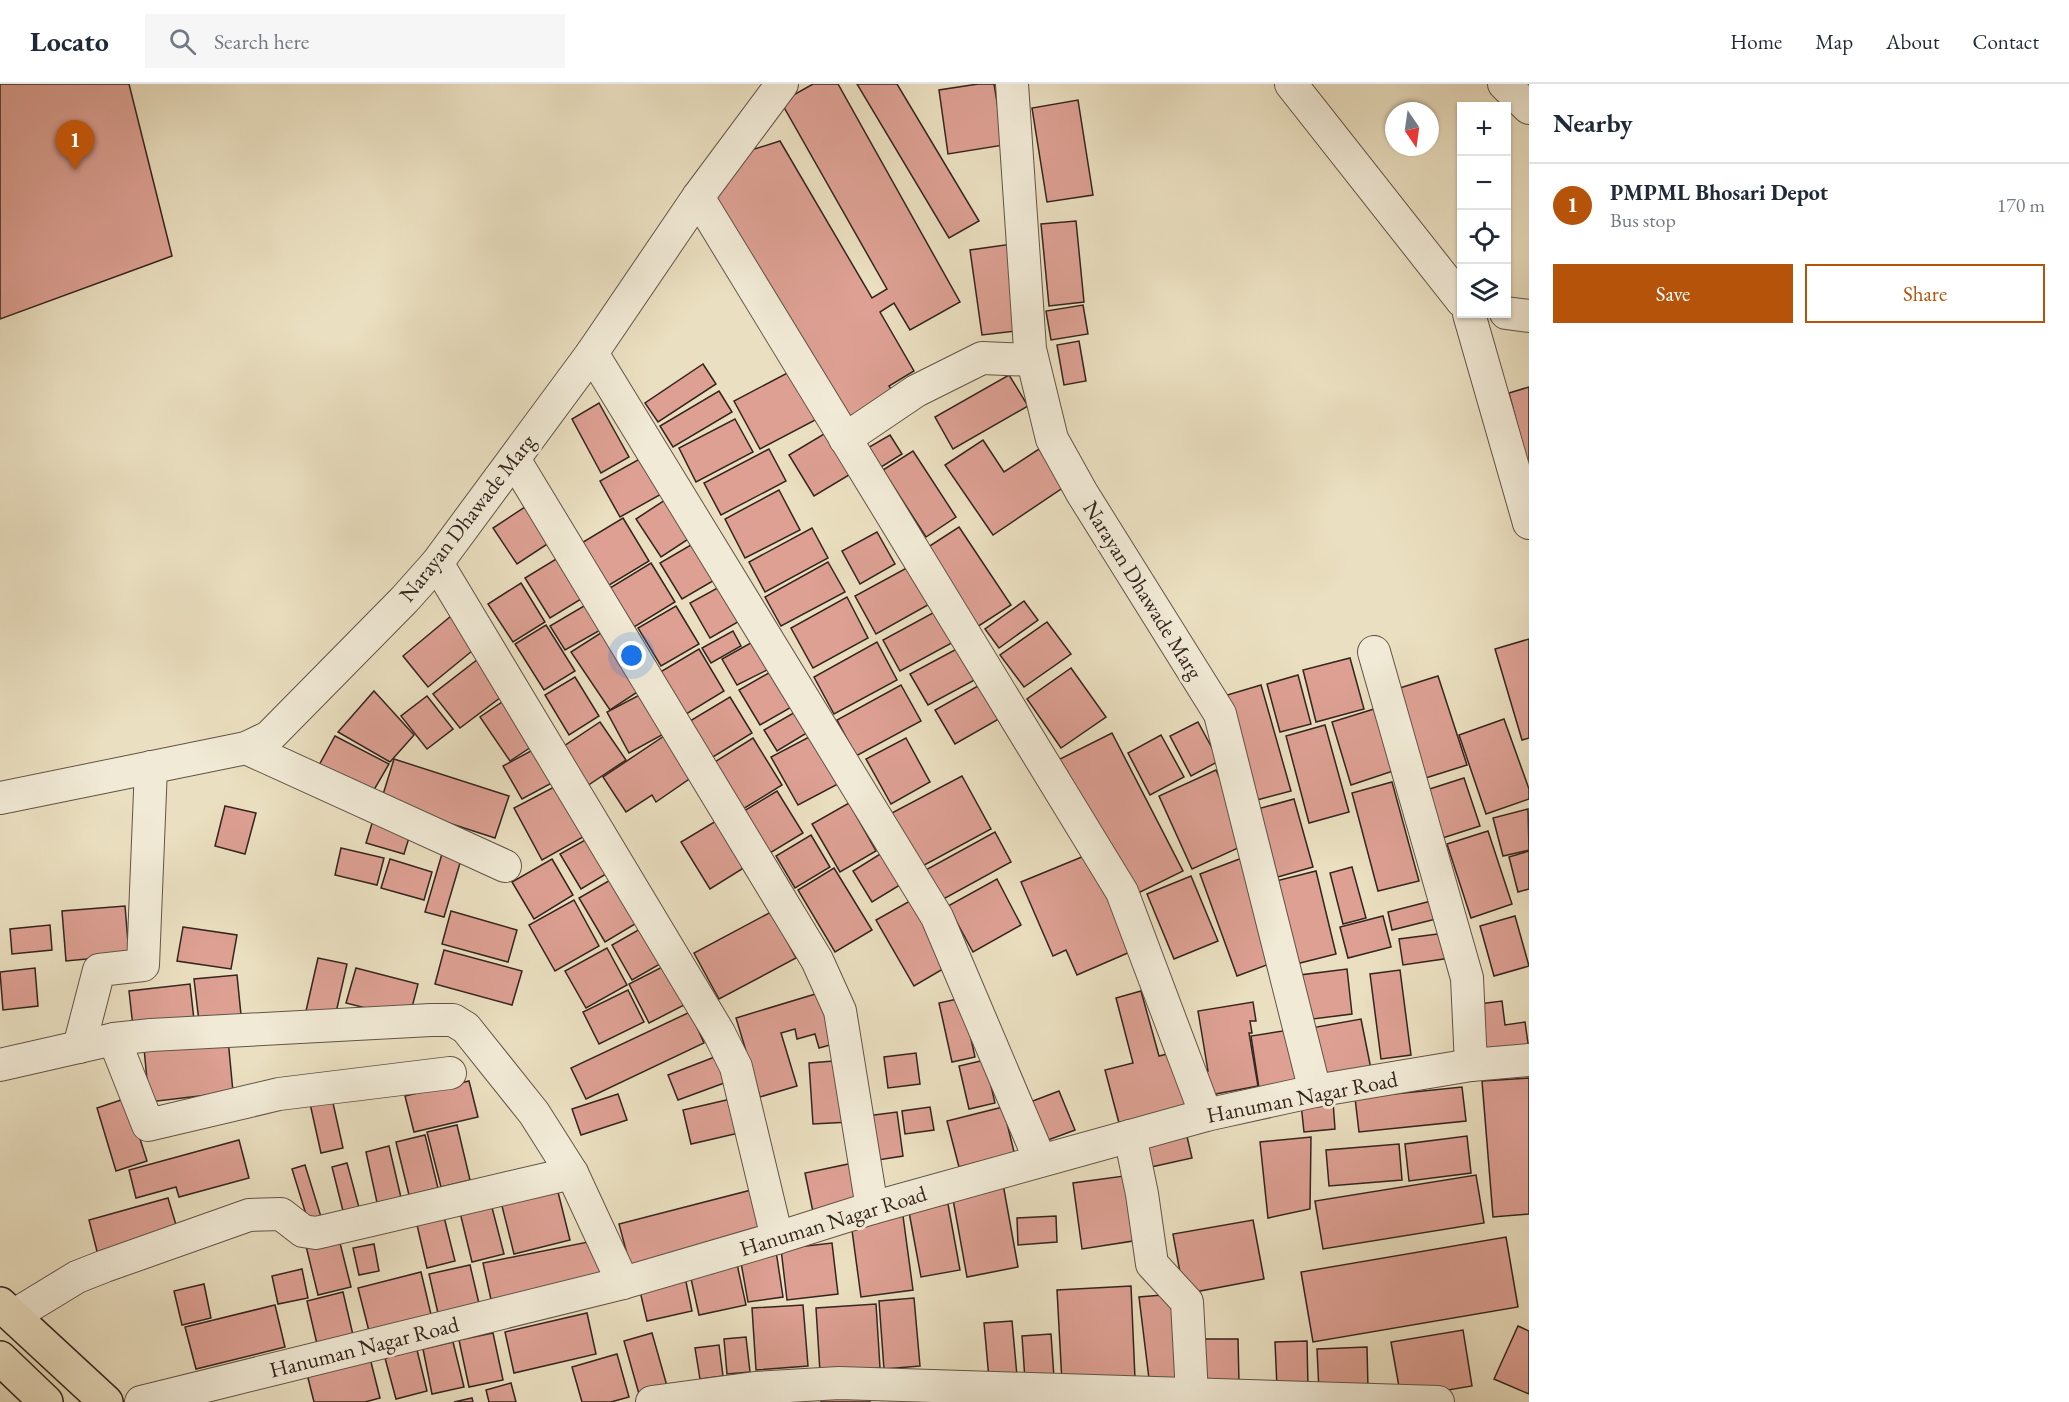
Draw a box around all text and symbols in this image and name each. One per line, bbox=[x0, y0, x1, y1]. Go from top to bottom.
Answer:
search box bbox=[145, 14, 565, 68]
text: Locato bbox=[30, 23, 109, 59]
icon: search bbox=[166, 25, 199, 58]
text: Search here bbox=[214, 27, 309, 56]
text: Home bbox=[1730, 28, 1782, 55]
text: Map bbox=[1815, 28, 1853, 55]
text: About bbox=[1886, 28, 1939, 55]
text: Contact bbox=[1972, 28, 2039, 55]
north arrow bbox=[1385, 102, 1439, 156]
map controls bbox=[1457, 102, 1511, 318]
button: + bbox=[1457, 102, 1511, 156]
text: Nearby bbox=[1553, 106, 1633, 140]
pin: 1 bbox=[56, 120, 94, 170]
button: − bbox=[1457, 156, 1511, 210]
text: PMPML Bhosari Depot bbox=[1610, 178, 1828, 207]
text: 1 bbox=[1567, 192, 1578, 218]
text: 170 m bbox=[1997, 192, 2045, 218]
text: Bus stop bbox=[1610, 207, 1676, 233]
button: locate bbox=[1457, 210, 1511, 264]
button: layers bbox=[1457, 264, 1511, 318]
button: Save bbox=[1553, 264, 1793, 323]
button: Share bbox=[1805, 264, 2045, 323]
street label: Narayan Dhawade Marg bbox=[392, 428, 542, 608]
street label: Narayan Dhawade Marg bbox=[1076, 495, 1210, 685]
your location bbox=[617, 641, 646, 670]
street label: Hanuman Nagar Road bbox=[1204, 1064, 1401, 1130]
street label: Hanuman Nagar Road bbox=[736, 1179, 931, 1263]
street label: Hanuman Nagar Road bbox=[266, 1309, 462, 1385]

